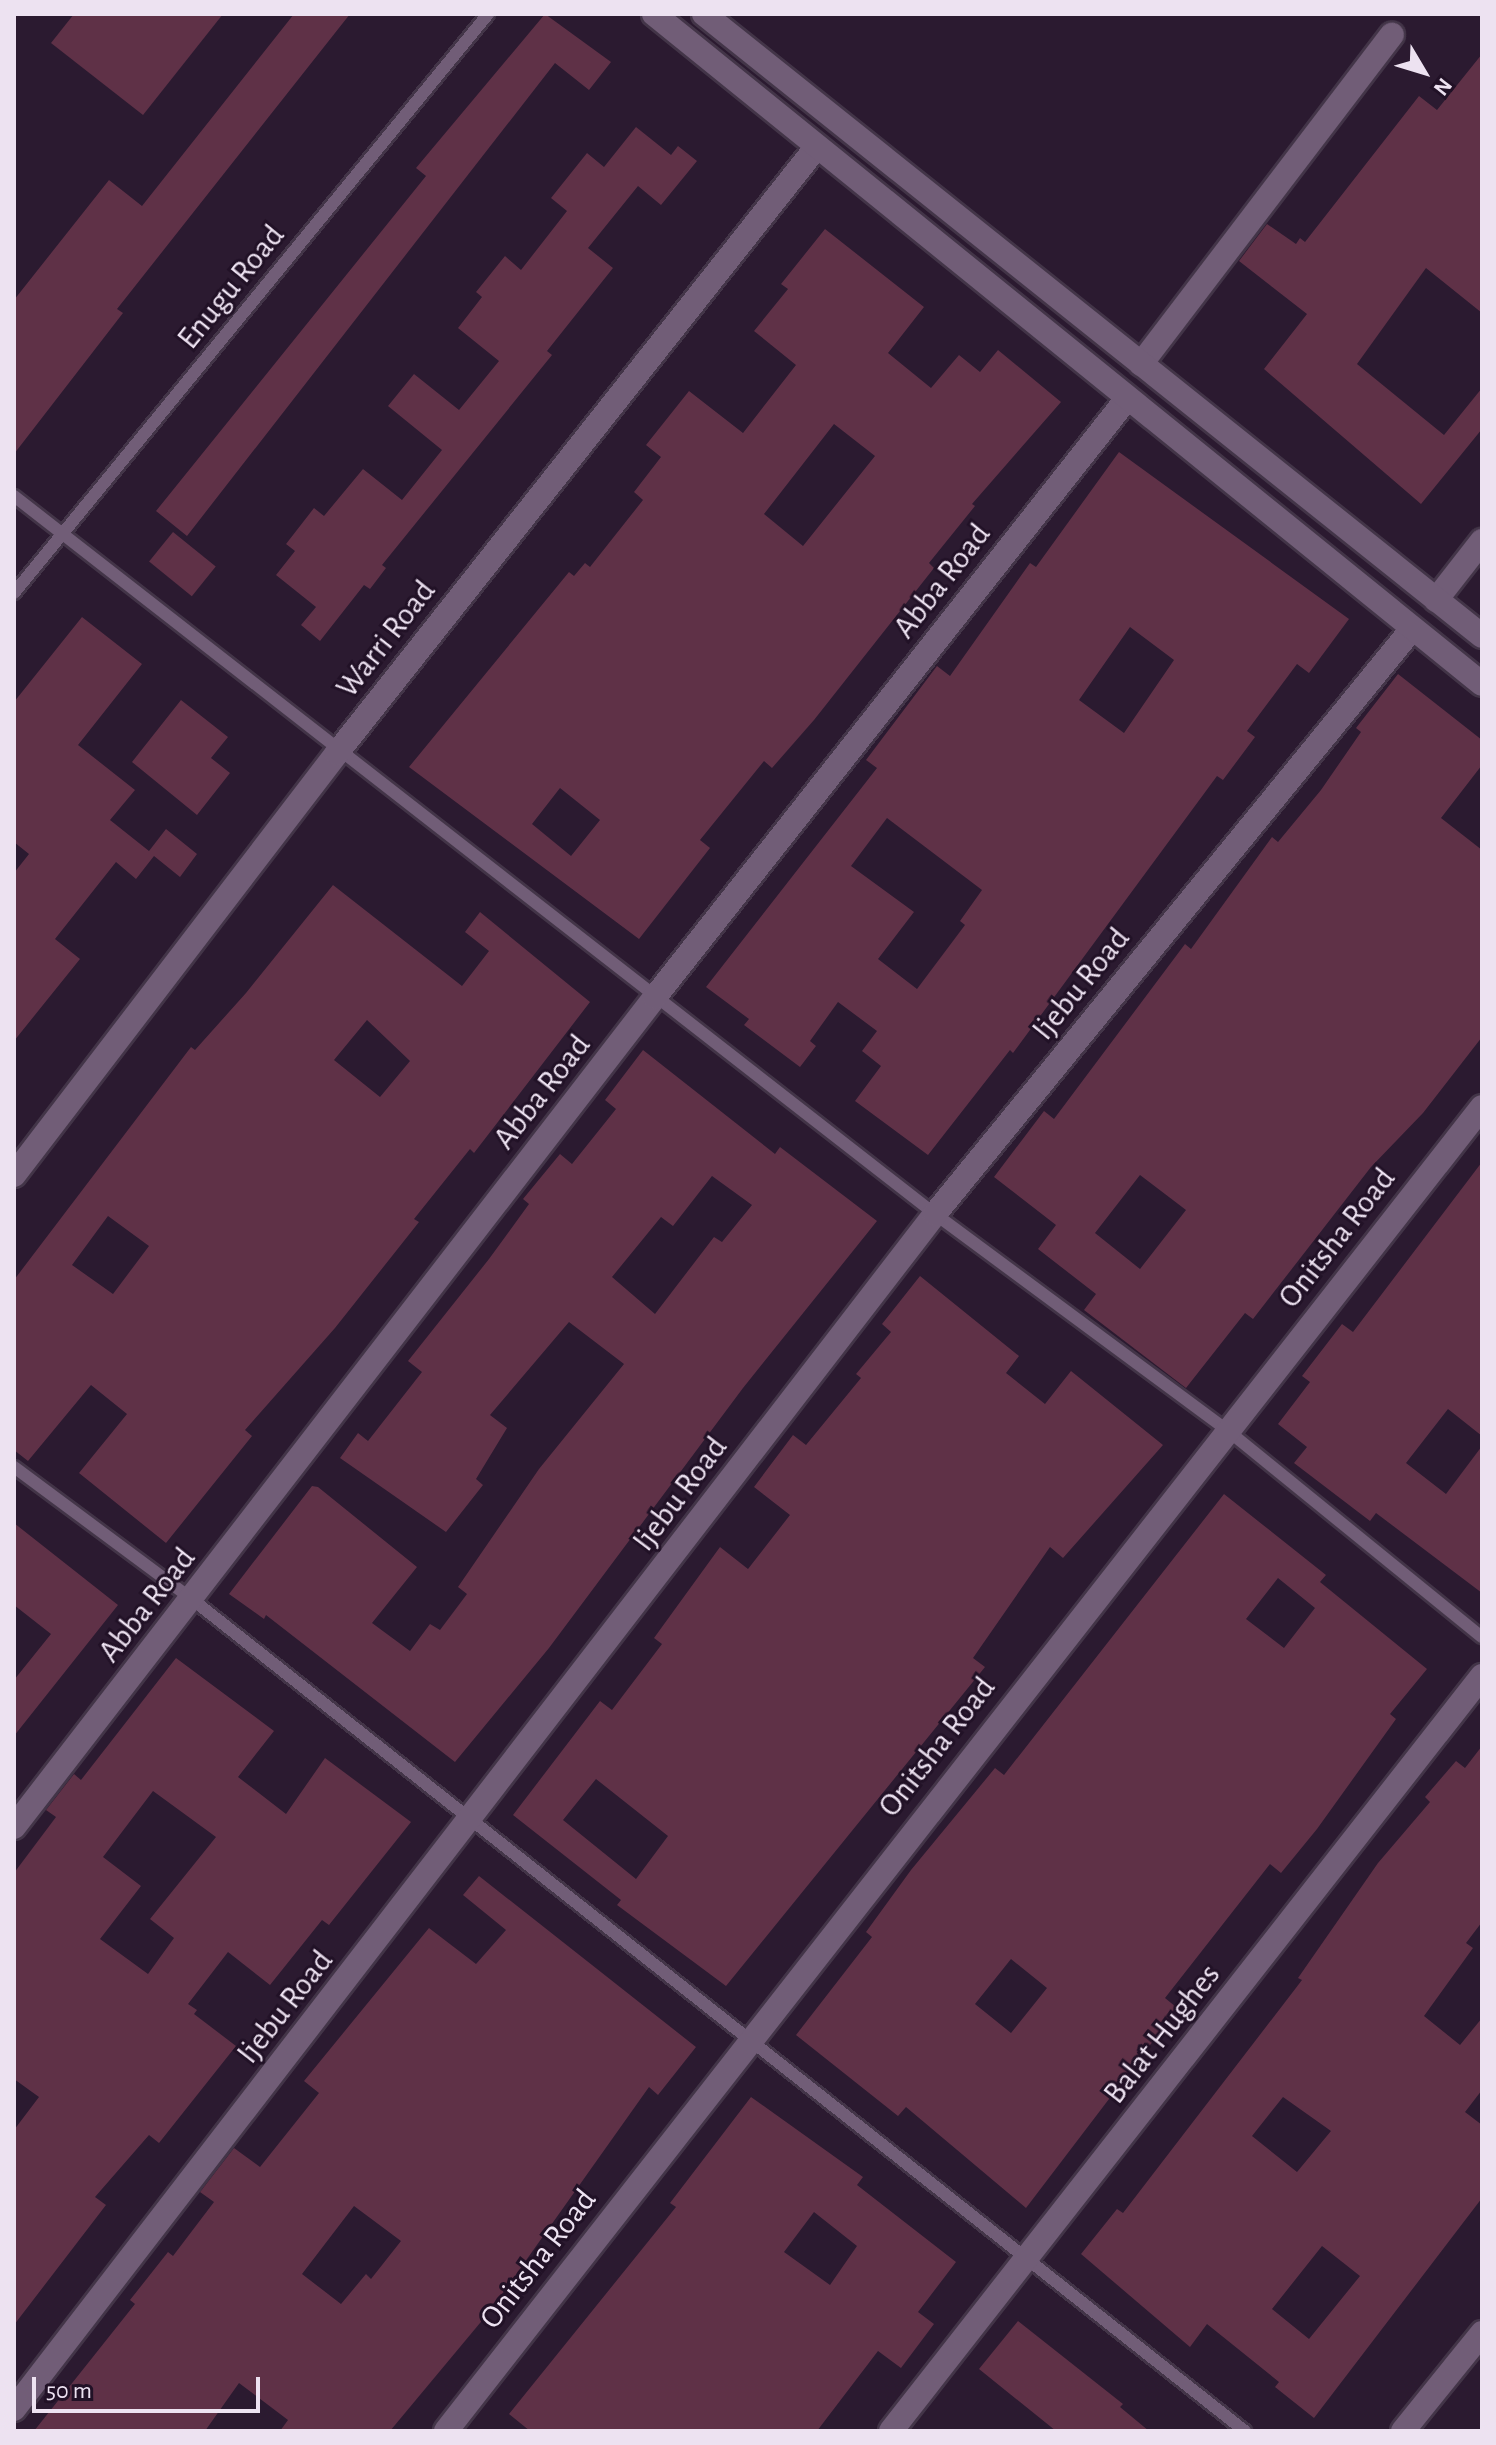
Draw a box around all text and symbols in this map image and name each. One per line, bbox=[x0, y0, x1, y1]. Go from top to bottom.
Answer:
north arrow bbox=[1384, 32, 1464, 112]
text: N bbox=[1430, 74, 1456, 100]
street label: Enugu Road bbox=[169, 217, 293, 357]
street label: Abba Road bbox=[885, 516, 999, 646]
street label: Warri Road bbox=[328, 573, 444, 705]
street label: Ijebu Road bbox=[1024, 920, 1138, 1048]
street label: Abba Road bbox=[485, 1027, 599, 1157]
street label: Onitsha Road bbox=[1270, 1160, 1404, 1316]
street label: Ijebu Road bbox=[624, 1429, 736, 1559]
street label: Abba Road bbox=[90, 1540, 204, 1670]
street label: Onitsha Road bbox=[870, 1669, 1004, 1825]
street label: Ijebu Road bbox=[229, 1943, 341, 2071]
street label: Balat Hughes bbox=[1096, 1956, 1228, 2112]
street label: Onitsha Road bbox=[471, 2181, 605, 2337]
scale bar bbox=[36, 2361, 264, 2411]
text: 50 m bbox=[46, 2379, 92, 2403]

